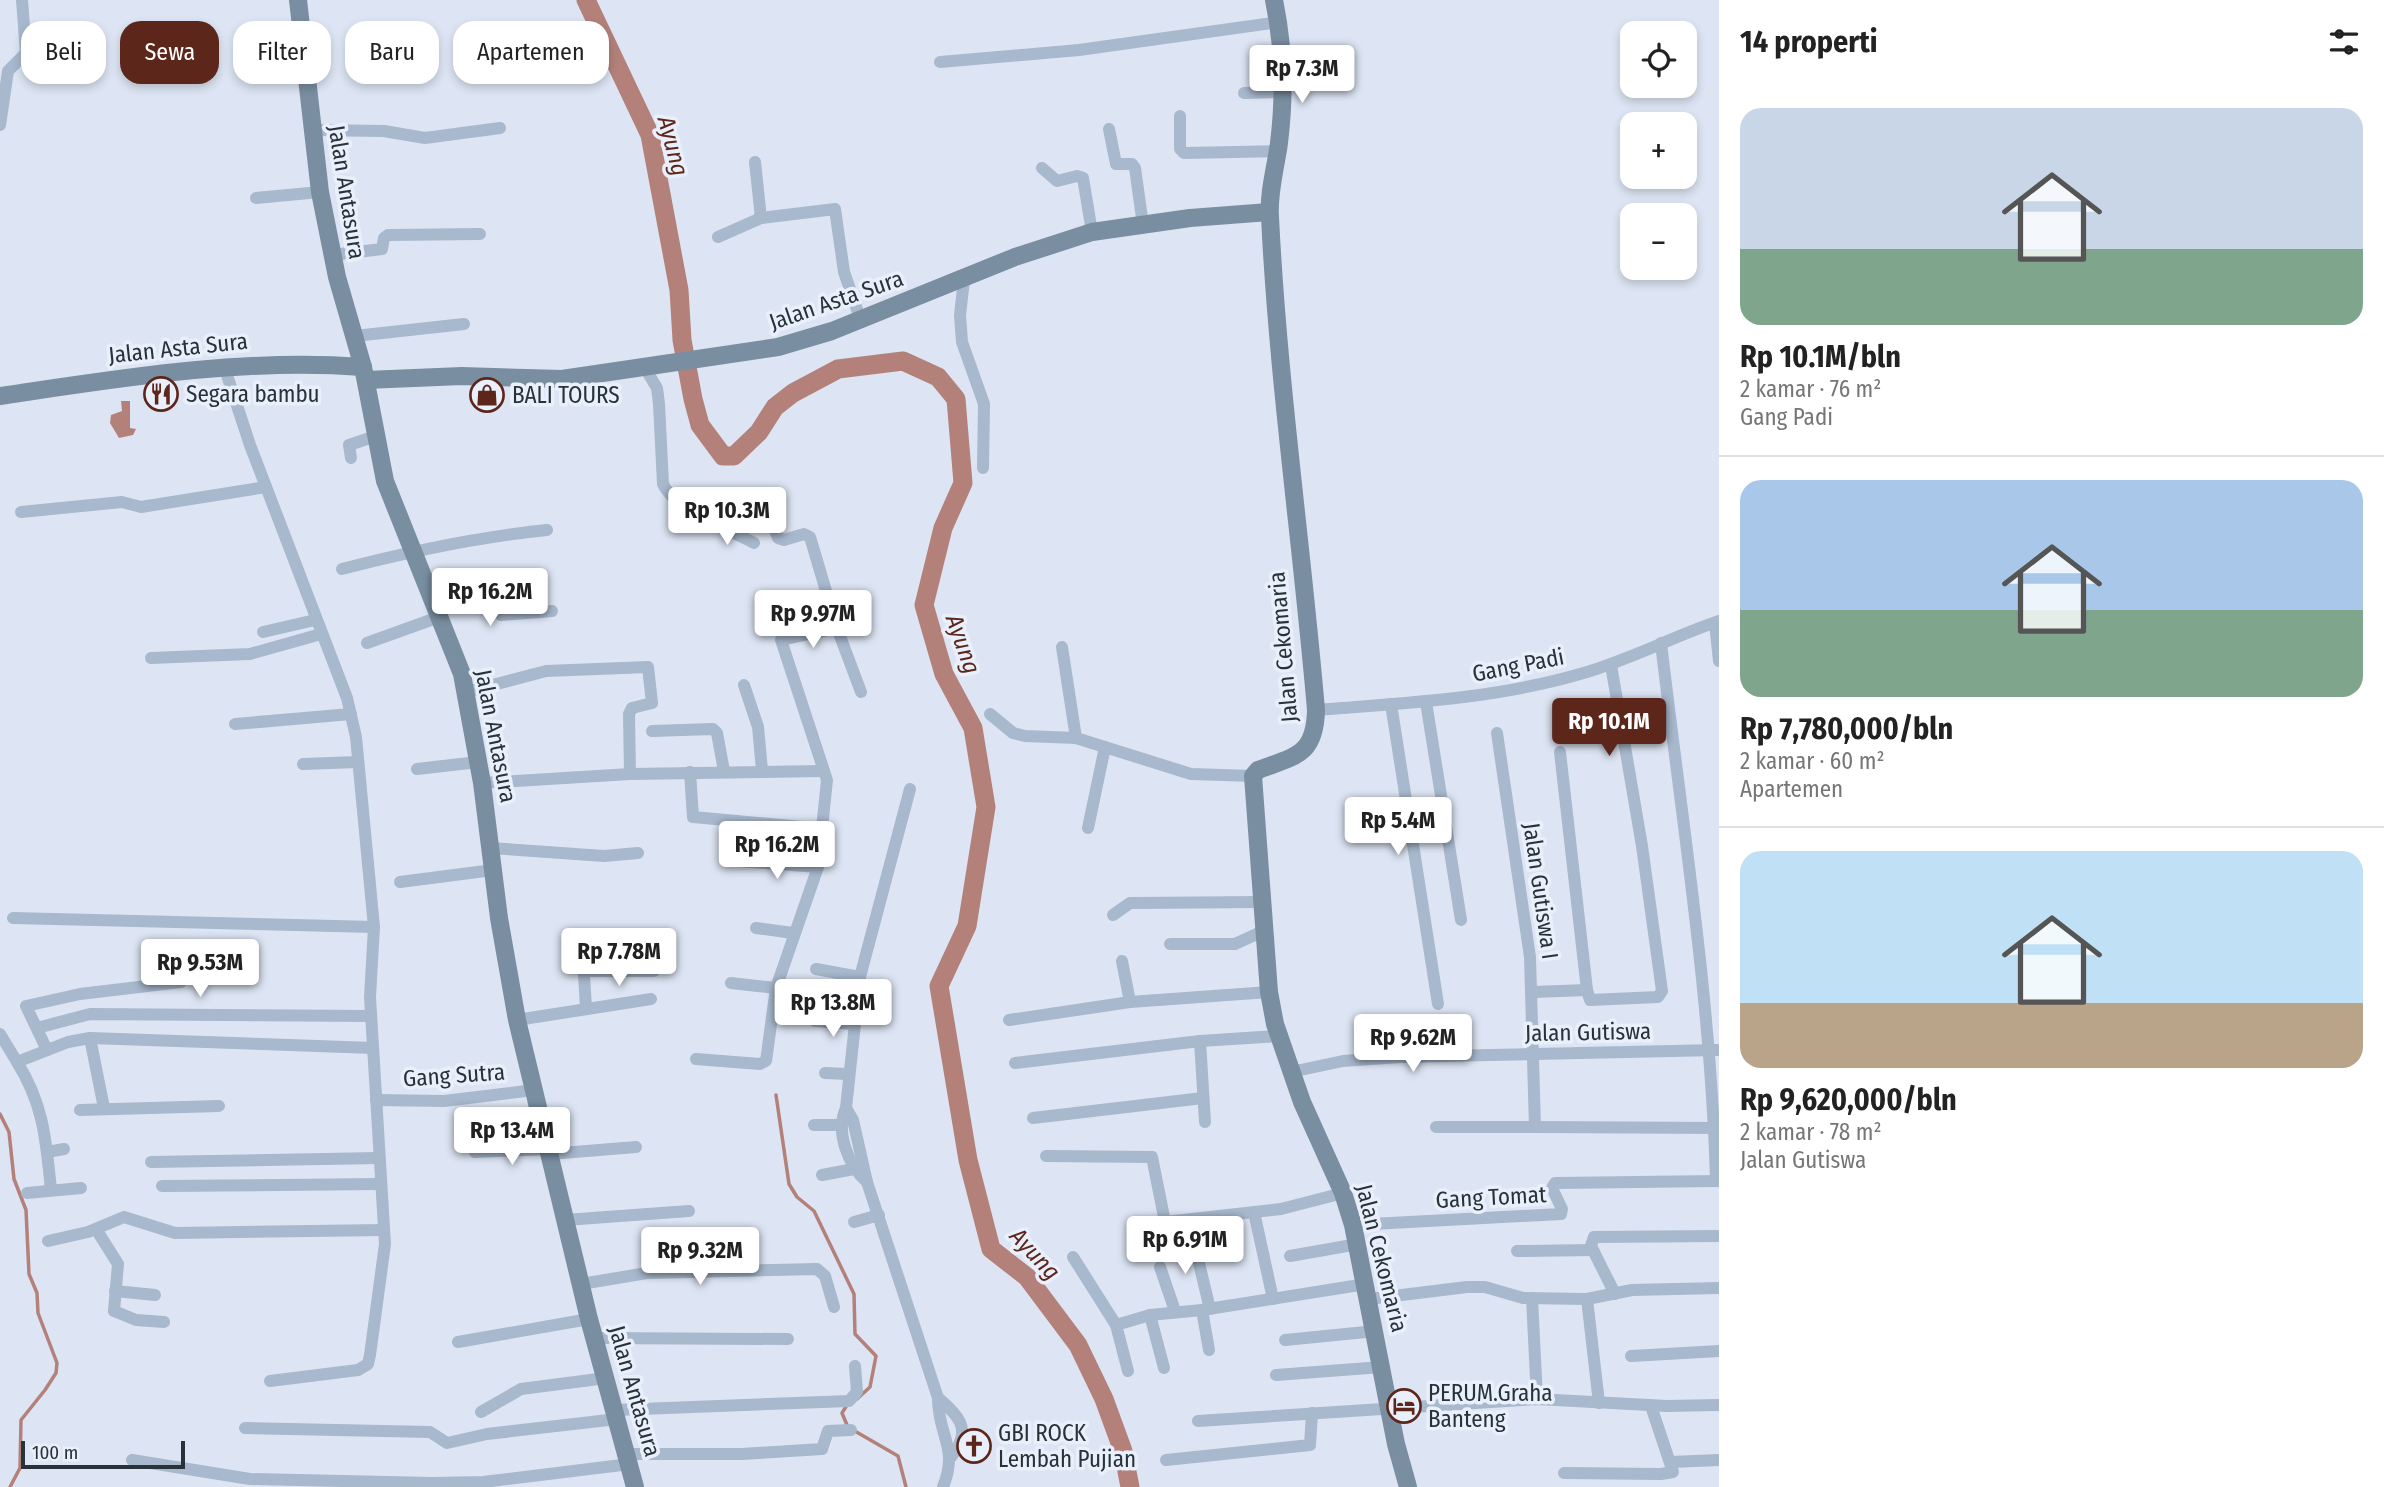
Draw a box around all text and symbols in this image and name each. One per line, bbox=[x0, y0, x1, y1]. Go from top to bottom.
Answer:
chip: Beli bbox=[21, 21, 106, 84]
chip: Sewa bbox=[120, 21, 219, 84]
chip: Filter bbox=[233, 21, 331, 84]
chip: Baru bbox=[345, 21, 439, 84]
chip: Apartemen bbox=[453, 21, 609, 84]
map controls bbox=[1620, 21, 1697, 280]
button: locate bbox=[1620, 21, 1697, 98]
icon: filters bbox=[2325, 23, 2363, 61]
text: 14 properti bbox=[1740, 24, 1878, 60]
pin: Rp 7.3M bbox=[1237, 46, 1367, 105]
text: Rp 7.3M bbox=[1265, 54, 1339, 82]
water label: Ayung bbox=[651, 112, 694, 179]
button: + bbox=[1620, 112, 1697, 189]
street label: Jalan Antasura bbox=[323, 123, 371, 261]
icon: home bbox=[1989, 154, 2115, 280]
button: − bbox=[1620, 203, 1697, 280]
street label: Jalan Asta Sura bbox=[765, 264, 907, 336]
street label: Jalan Asta Sura bbox=[107, 327, 249, 369]
text: Rp 10.1M/bln bbox=[1740, 339, 1901, 375]
restaurant icon: Segara bambu bbox=[142, 375, 180, 413]
text: 2 kamar · 76 m² bbox=[1740, 375, 1881, 403]
shop icon: BALI TOURS bbox=[468, 376, 506, 414]
place label: Segara bambu bbox=[186, 380, 320, 408]
place label: BALI TOURS bbox=[512, 381, 620, 409]
text: Gang Padi bbox=[1740, 403, 1833, 431]
pin: Rp 10.3M bbox=[655, 488, 799, 547]
text: Rp 10.3M bbox=[684, 496, 770, 524]
icon: home bbox=[1989, 526, 2115, 652]
pin: Rp 16.2M bbox=[418, 568, 562, 628]
street label: Jalan Cekomaria bbox=[1262, 570, 1304, 724]
text: Rp 16.2M bbox=[448, 577, 532, 605]
pin: Rp 9.97M bbox=[741, 590, 885, 650]
text: Rp 9.97M bbox=[771, 599, 855, 627]
water label: Ayung bbox=[940, 610, 986, 677]
street label: Gang Padi bbox=[1470, 642, 1566, 688]
street label: Jalan Antasura bbox=[469, 667, 523, 805]
pin: Rp 10.1M bbox=[1537, 698, 1681, 758]
text: Rp 10.1M bbox=[1568, 707, 1650, 735]
text: Rp 7,780,000/bln bbox=[1740, 711, 1953, 747]
text: 2 kamar · 60 m² bbox=[1740, 747, 1885, 775]
text: Apartemen bbox=[1740, 775, 1843, 803]
pin: Rp 5.4M bbox=[1333, 798, 1463, 857]
text: Rp 5.4M bbox=[1361, 806, 1435, 834]
street label: Jalan Gutiswa I bbox=[1518, 821, 1564, 961]
pin: Rp 16.2M bbox=[705, 822, 849, 881]
text: Rp 16.2M bbox=[735, 830, 819, 858]
icon: home bbox=[1989, 897, 2115, 1023]
pin: Rp 7.78M bbox=[547, 928, 691, 988]
text: Rp 7.78M bbox=[577, 937, 661, 965]
pin: Rp 9.53M bbox=[128, 940, 272, 999]
text: Rp 9.53M bbox=[157, 948, 243, 976]
pin: Rp 13.8M bbox=[761, 979, 905, 1039]
text: Rp 13.8M bbox=[791, 988, 875, 1016]
pin: Rp 9.62M bbox=[1341, 1014, 1485, 1074]
street label: Jalan Gutiswa bbox=[1525, 1017, 1651, 1047]
text: Rp 9.62M bbox=[1370, 1023, 1456, 1051]
street label: Gang Sutra bbox=[402, 1057, 506, 1093]
text: Rp 9,620,000/bln bbox=[1740, 1082, 1957, 1118]
pin: Rp 13.4M bbox=[440, 1108, 584, 1167]
text: Rp 13.4M bbox=[470, 1116, 554, 1144]
text: 2 kamar · 78 m² bbox=[1740, 1118, 1882, 1146]
text: Jalan Gutiswa bbox=[1740, 1146, 1866, 1174]
street label: Gang Tomat bbox=[1435, 1180, 1548, 1214]
street label: Jalan Cekomaria bbox=[1350, 1181, 1414, 1335]
pin: Rp 6.91M bbox=[1113, 1216, 1257, 1276]
water label: Ayung bbox=[1003, 1222, 1066, 1286]
text: Rp 6.91M bbox=[1143, 1225, 1227, 1253]
pin: Rp 9.32M bbox=[628, 1228, 772, 1287]
text: Rp 9.32M bbox=[657, 1236, 743, 1264]
street label: Jalan Antasura bbox=[603, 1322, 667, 1460]
place label: PERUM.Graha Banteng bbox=[1428, 1379, 1553, 1433]
hotel icon: PERUM.Graha Banteng bbox=[1385, 1387, 1423, 1425]
place label: GBI ROCK Lembah Pujian bbox=[998, 1419, 1136, 1473]
church icon: GBI ROCK Lembah Pujian bbox=[955, 1427, 993, 1465]
scale bar bbox=[21, 1438, 186, 1470]
text: 100 m bbox=[32, 1441, 78, 1464]

